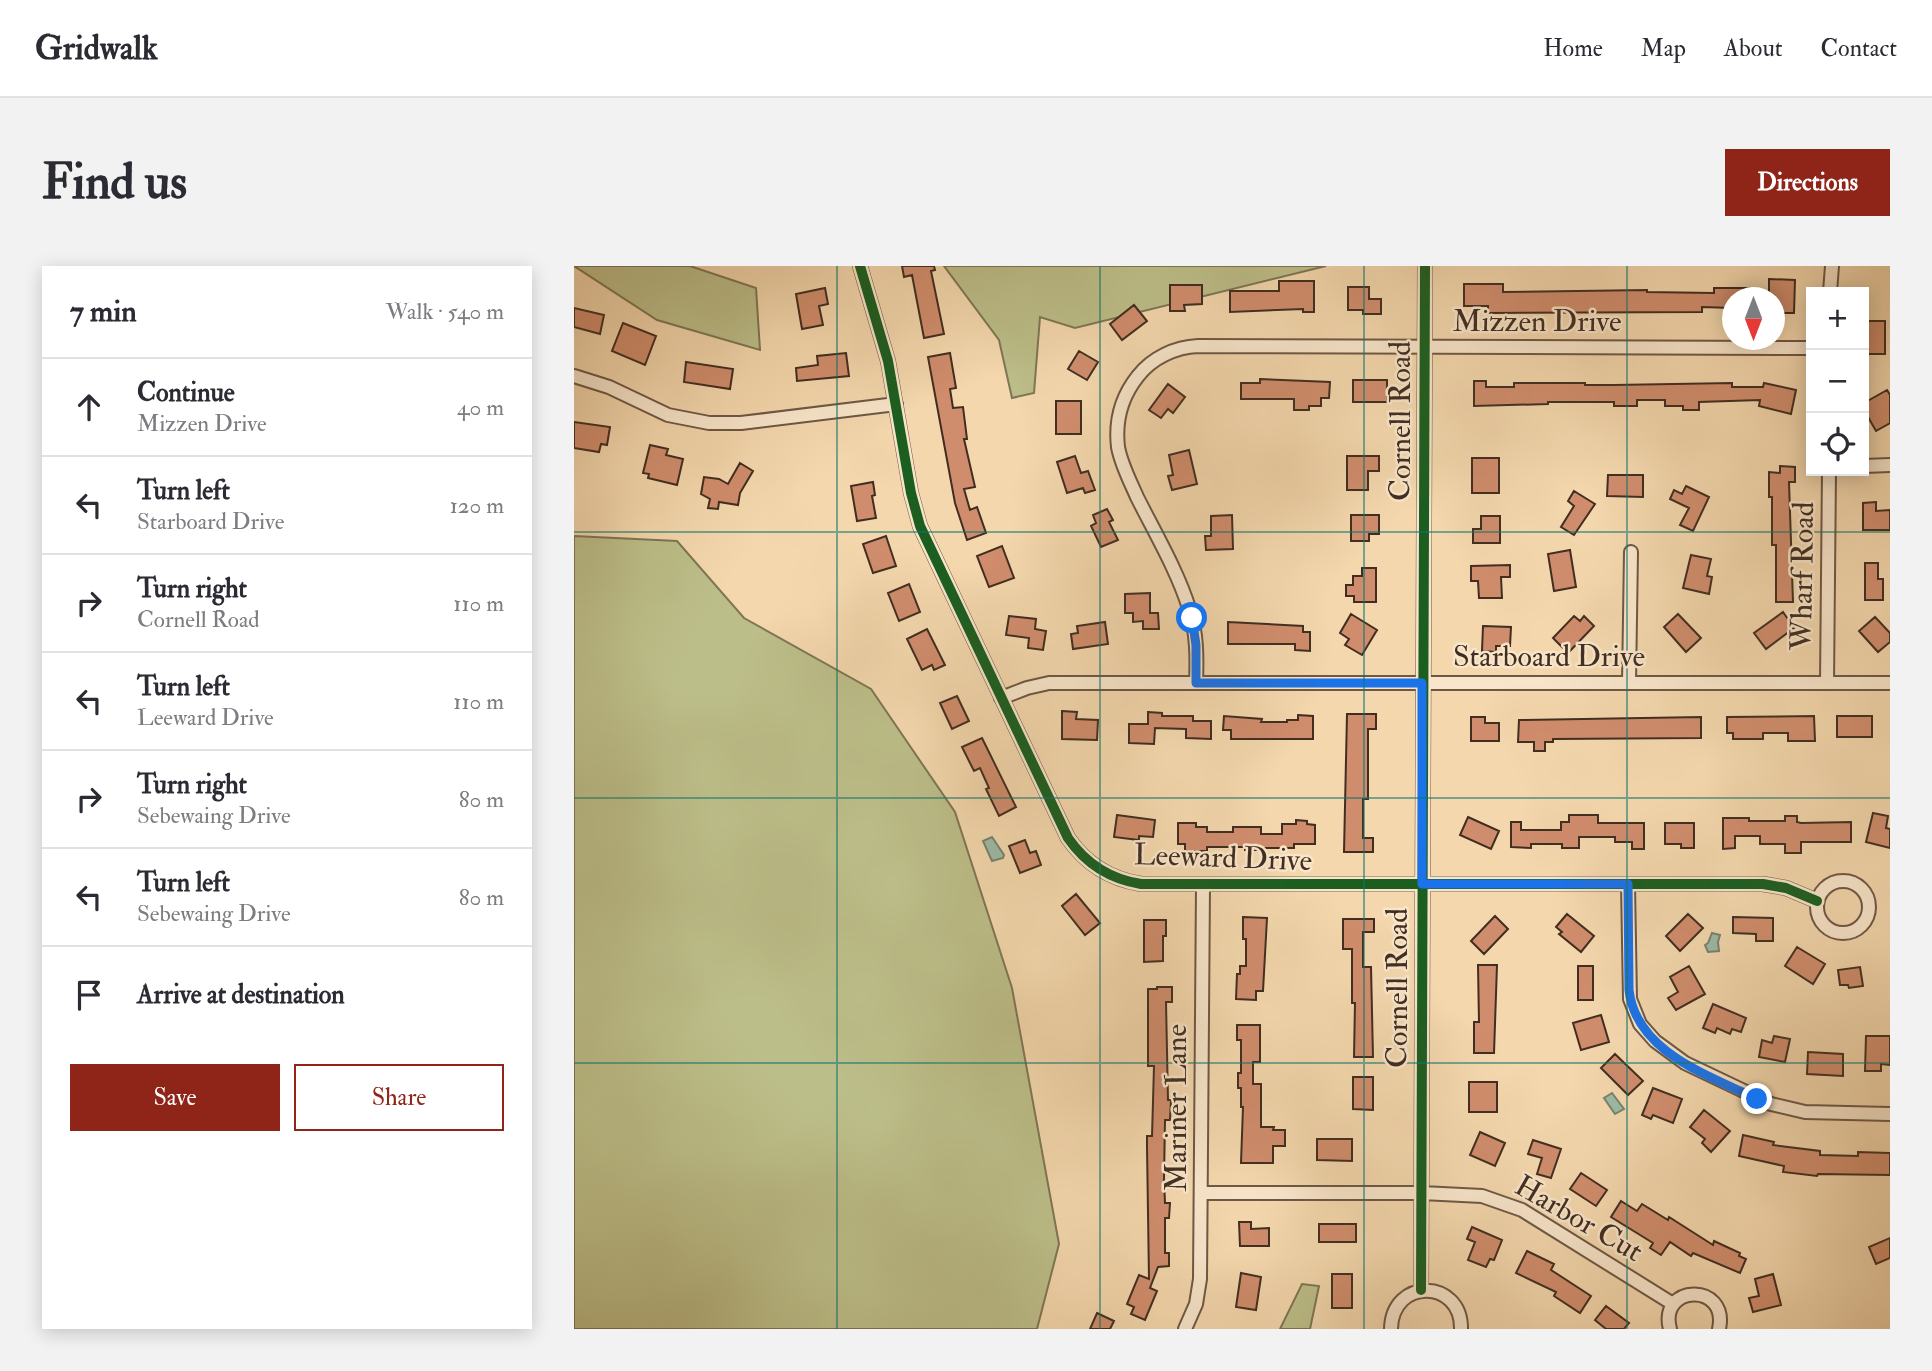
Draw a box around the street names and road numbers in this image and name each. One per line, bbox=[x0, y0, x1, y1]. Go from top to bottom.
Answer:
street label: Mizzen Drive bbox=[1452, 303, 1622, 340]
street label: Cornell Road bbox=[1382, 341, 1419, 501]
street label: Wharf Road bbox=[1783, 501, 1822, 652]
street label: Starboard Drive bbox=[1453, 638, 1645, 675]
street label: Leeward Drive bbox=[1133, 836, 1313, 879]
street label: Cornell Road bbox=[1379, 908, 1416, 1068]
street label: Mariner Lane bbox=[1158, 1024, 1195, 1192]
street label: Harbor Cut bbox=[1508, 1167, 1650, 1270]

